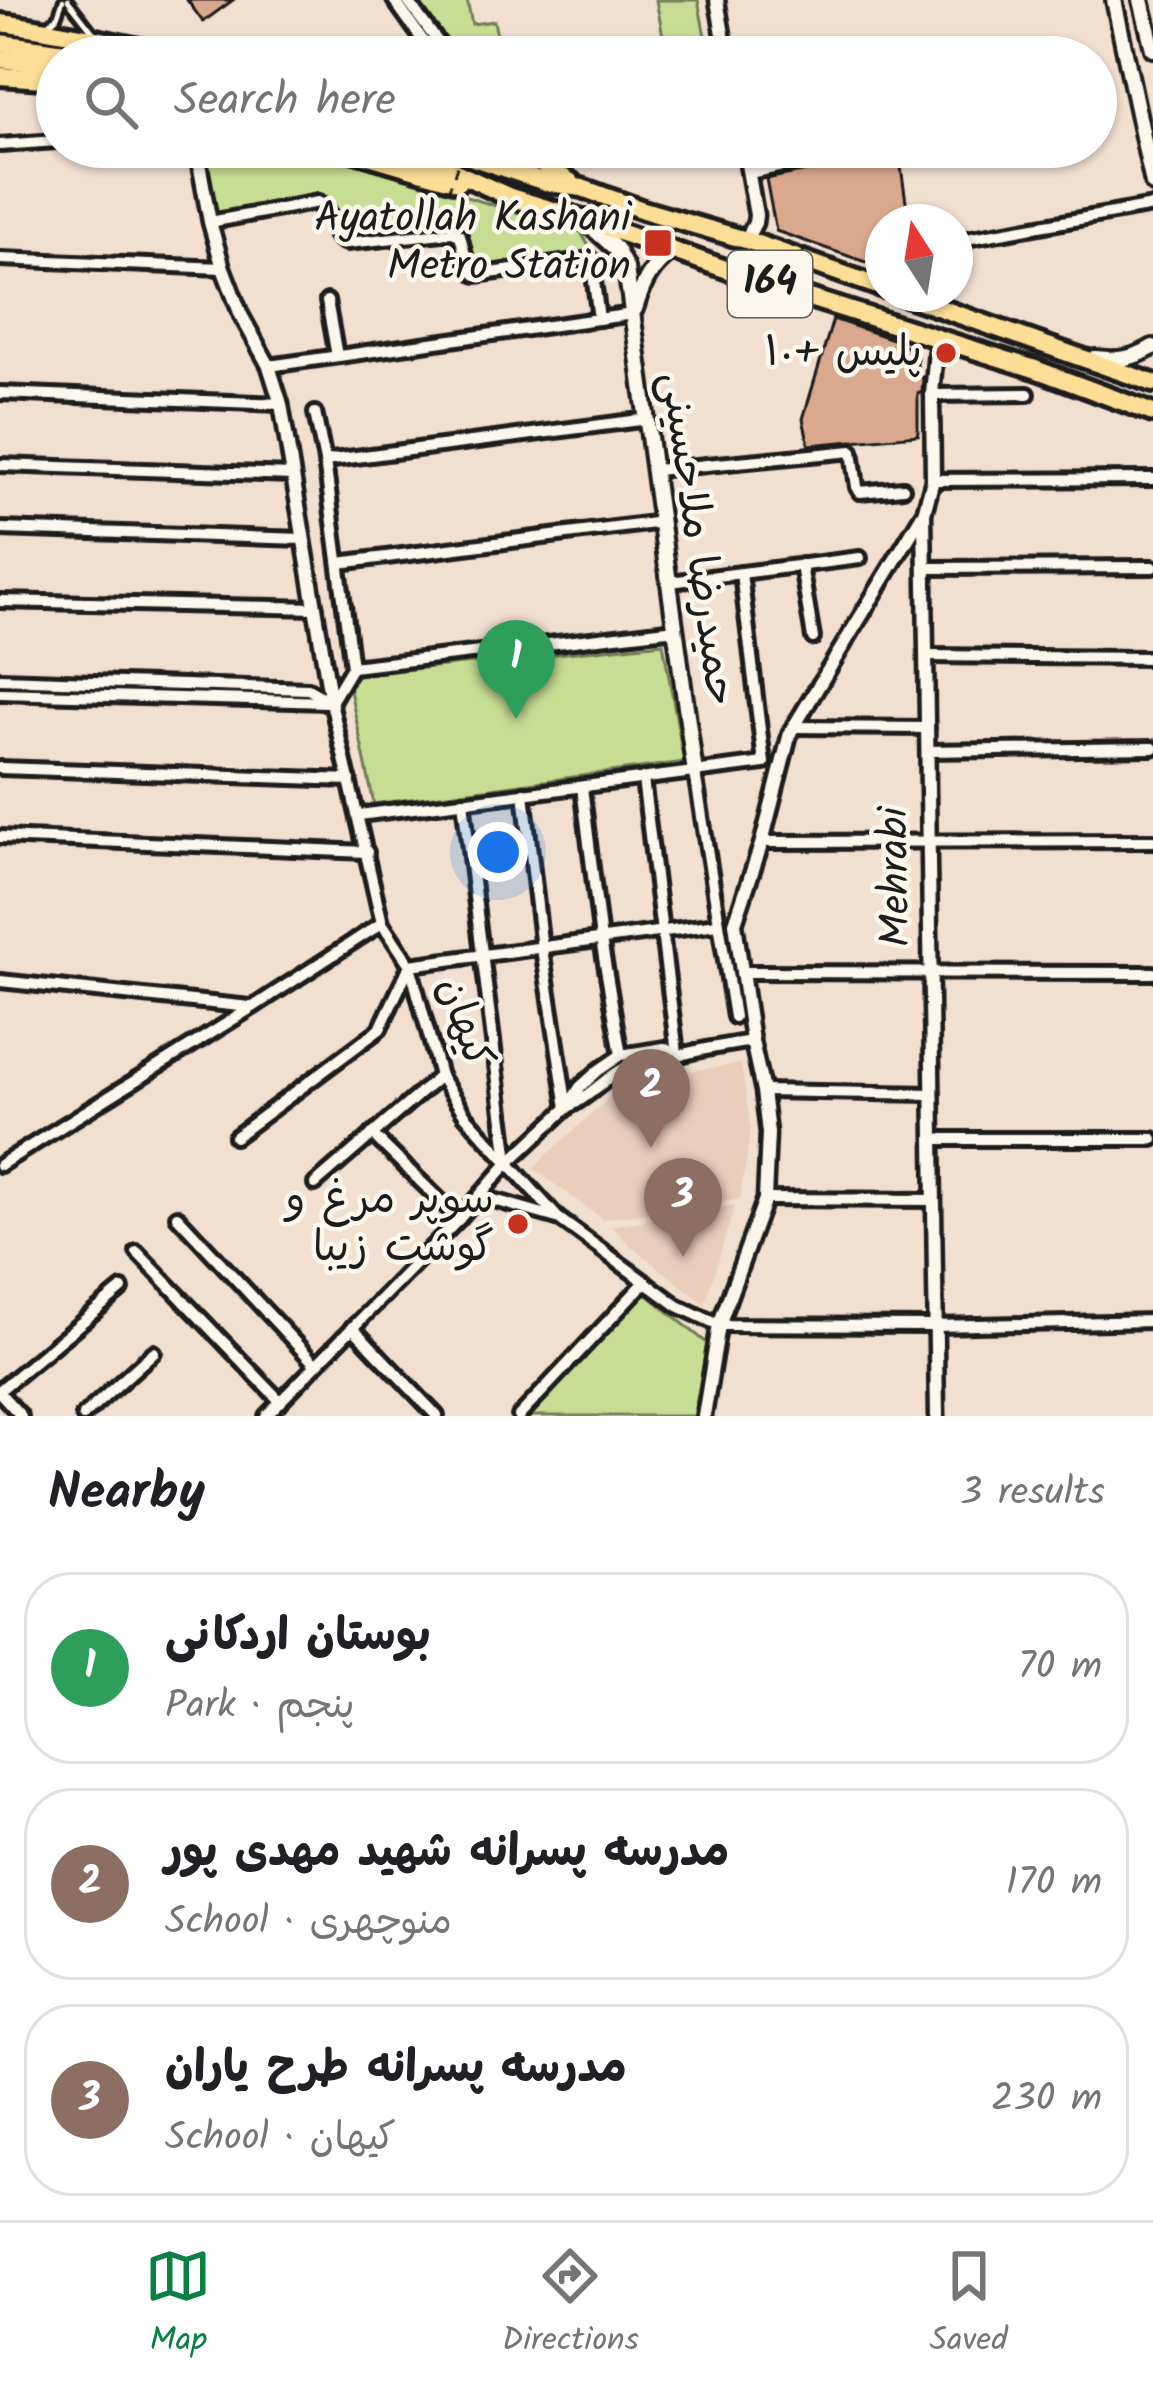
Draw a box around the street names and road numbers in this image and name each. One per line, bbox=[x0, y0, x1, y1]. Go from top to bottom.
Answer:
road number: 164 bbox=[728, 251, 812, 317]
street label: حمیدرضا ملاحسینی bbox=[640, 368, 754, 710]
street label: Mehrabi bbox=[861, 804, 931, 948]
street label: کیهان bbox=[417, 968, 511, 1078]

